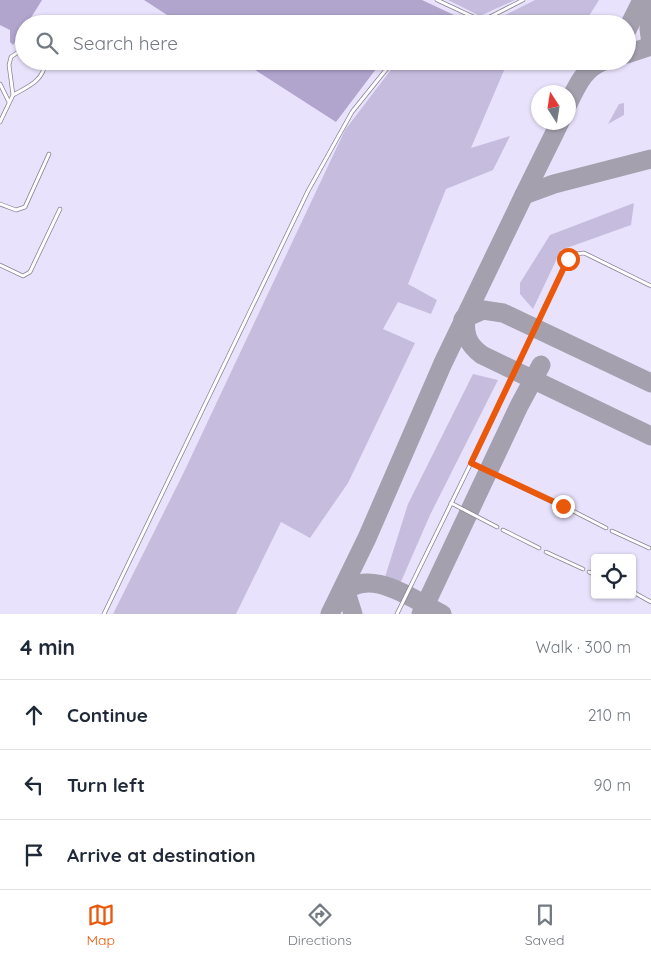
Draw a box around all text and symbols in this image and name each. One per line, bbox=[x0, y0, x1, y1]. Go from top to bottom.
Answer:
search box bbox=[15, 15, 636, 70]
icon: search bbox=[33, 29, 61, 57]
text: Search here bbox=[73, 31, 178, 55]
north arrow bbox=[531, 85, 576, 130]
route start bbox=[557, 248, 580, 271]
route end bbox=[552, 495, 575, 518]
map controls bbox=[591, 554, 636, 599]
button: locate bbox=[591, 554, 636, 599]
text: 4 min bbox=[20, 634, 75, 660]
text: Walk · 300 m bbox=[536, 637, 631, 657]
icon: ahead bbox=[20, 701, 48, 729]
text: Continue bbox=[67, 703, 148, 727]
text: 210 m bbox=[588, 705, 631, 725]
icon: left bbox=[20, 771, 48, 799]
text: Turn left bbox=[67, 773, 145, 797]
text: 90 m bbox=[594, 775, 631, 795]
icon: arrive bbox=[20, 841, 48, 869]
text: Arrive at destination bbox=[67, 843, 256, 867]
tab: Map bbox=[86, 901, 115, 949]
tab: Directions bbox=[288, 901, 352, 949]
tab: Saved bbox=[525, 901, 565, 949]

